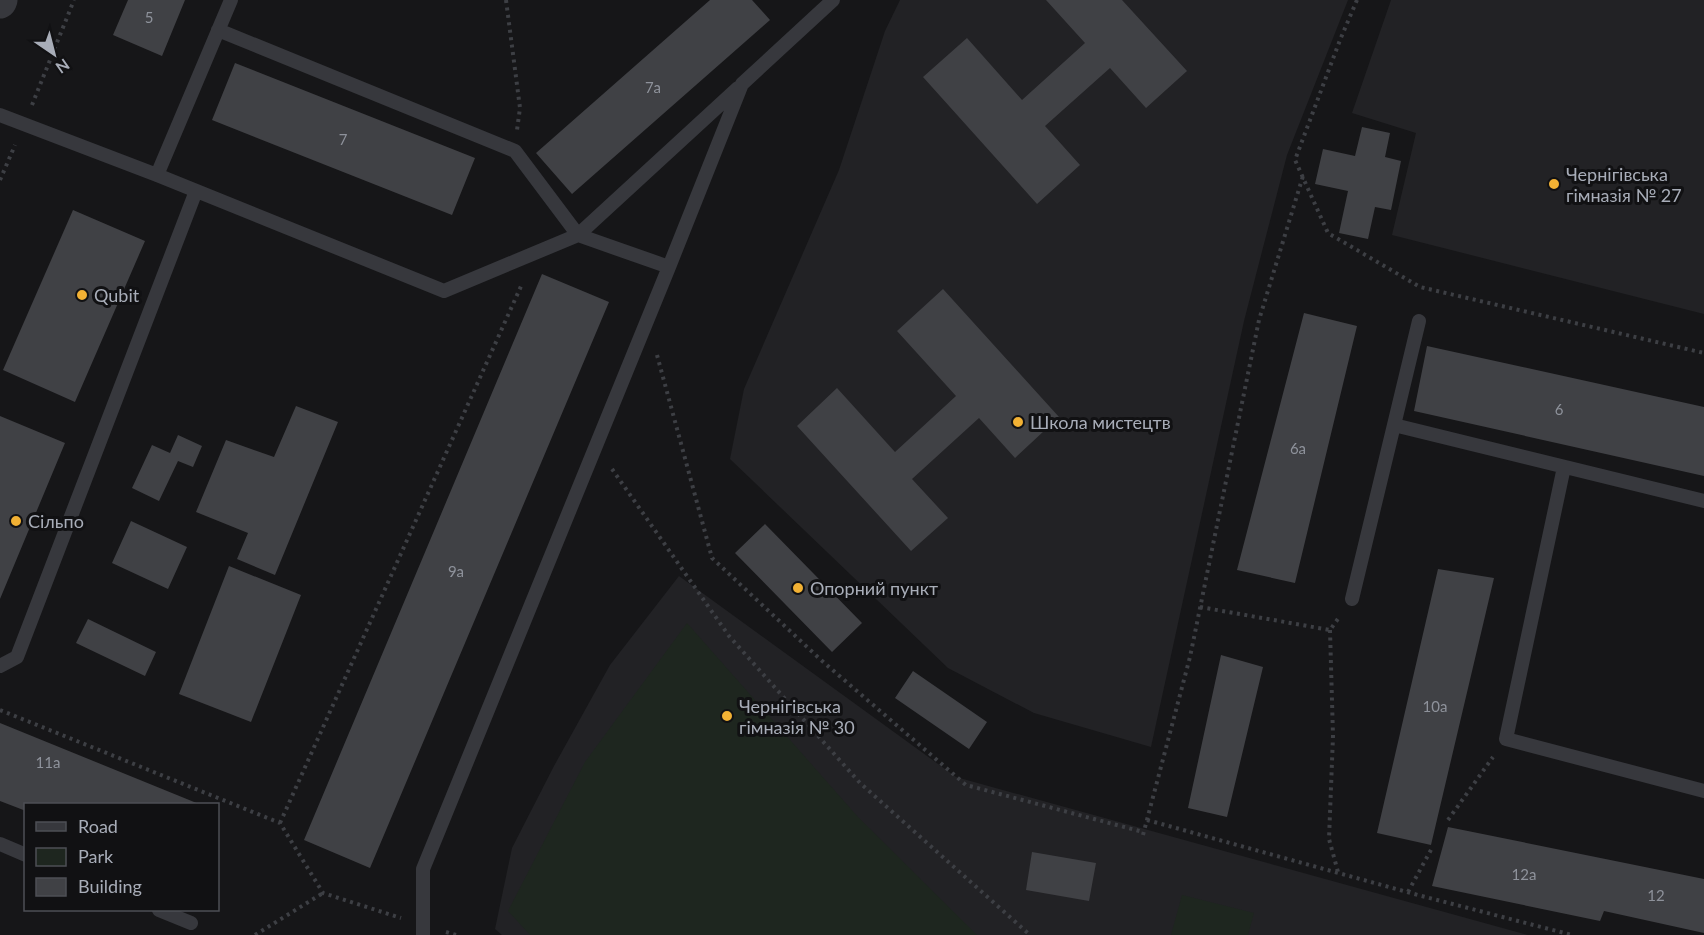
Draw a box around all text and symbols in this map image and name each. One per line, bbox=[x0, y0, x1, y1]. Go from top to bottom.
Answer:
house number: 5 bbox=[145, 8, 153, 26]
north arrow bbox=[24, 24, 84, 84]
text: N bbox=[52, 55, 73, 78]
house number: 7а bbox=[645, 78, 661, 96]
house number: 7 bbox=[339, 130, 348, 148]
place label: Чернігівська гімназія № 27 bbox=[1566, 163, 1682, 206]
marker: Чернігівська гімназія № 27 bbox=[1547, 177, 1561, 191]
place label: Qubit bbox=[94, 284, 140, 306]
marker: Qubit bbox=[75, 288, 89, 302]
house number: 6 bbox=[1555, 400, 1564, 418]
place label: Школа мистецтв bbox=[1030, 411, 1171, 433]
marker: Школа мистецтв bbox=[1011, 415, 1025, 429]
house number: 6а bbox=[1290, 439, 1306, 457]
place label: Сільпо bbox=[28, 510, 84, 532]
marker: Сільпо bbox=[9, 514, 23, 528]
house number: 9а bbox=[448, 562, 464, 580]
place label: Опорний пункт bbox=[810, 577, 938, 599]
marker: Опорний пункт bbox=[791, 581, 805, 595]
place label: Чернігівська гімназія № 30 bbox=[739, 695, 855, 738]
house number: 10а bbox=[1423, 697, 1447, 715]
marker: Чернігівська гімназія № 30 bbox=[720, 709, 734, 723]
house number: 11а bbox=[36, 753, 60, 771]
legend bbox=[24, 803, 219, 911]
text: Road bbox=[78, 815, 118, 837]
text: Park bbox=[78, 845, 114, 867]
house number: 12а bbox=[1512, 865, 1536, 883]
text: Building bbox=[78, 875, 142, 897]
house number: 12 bbox=[1647, 886, 1665, 904]

